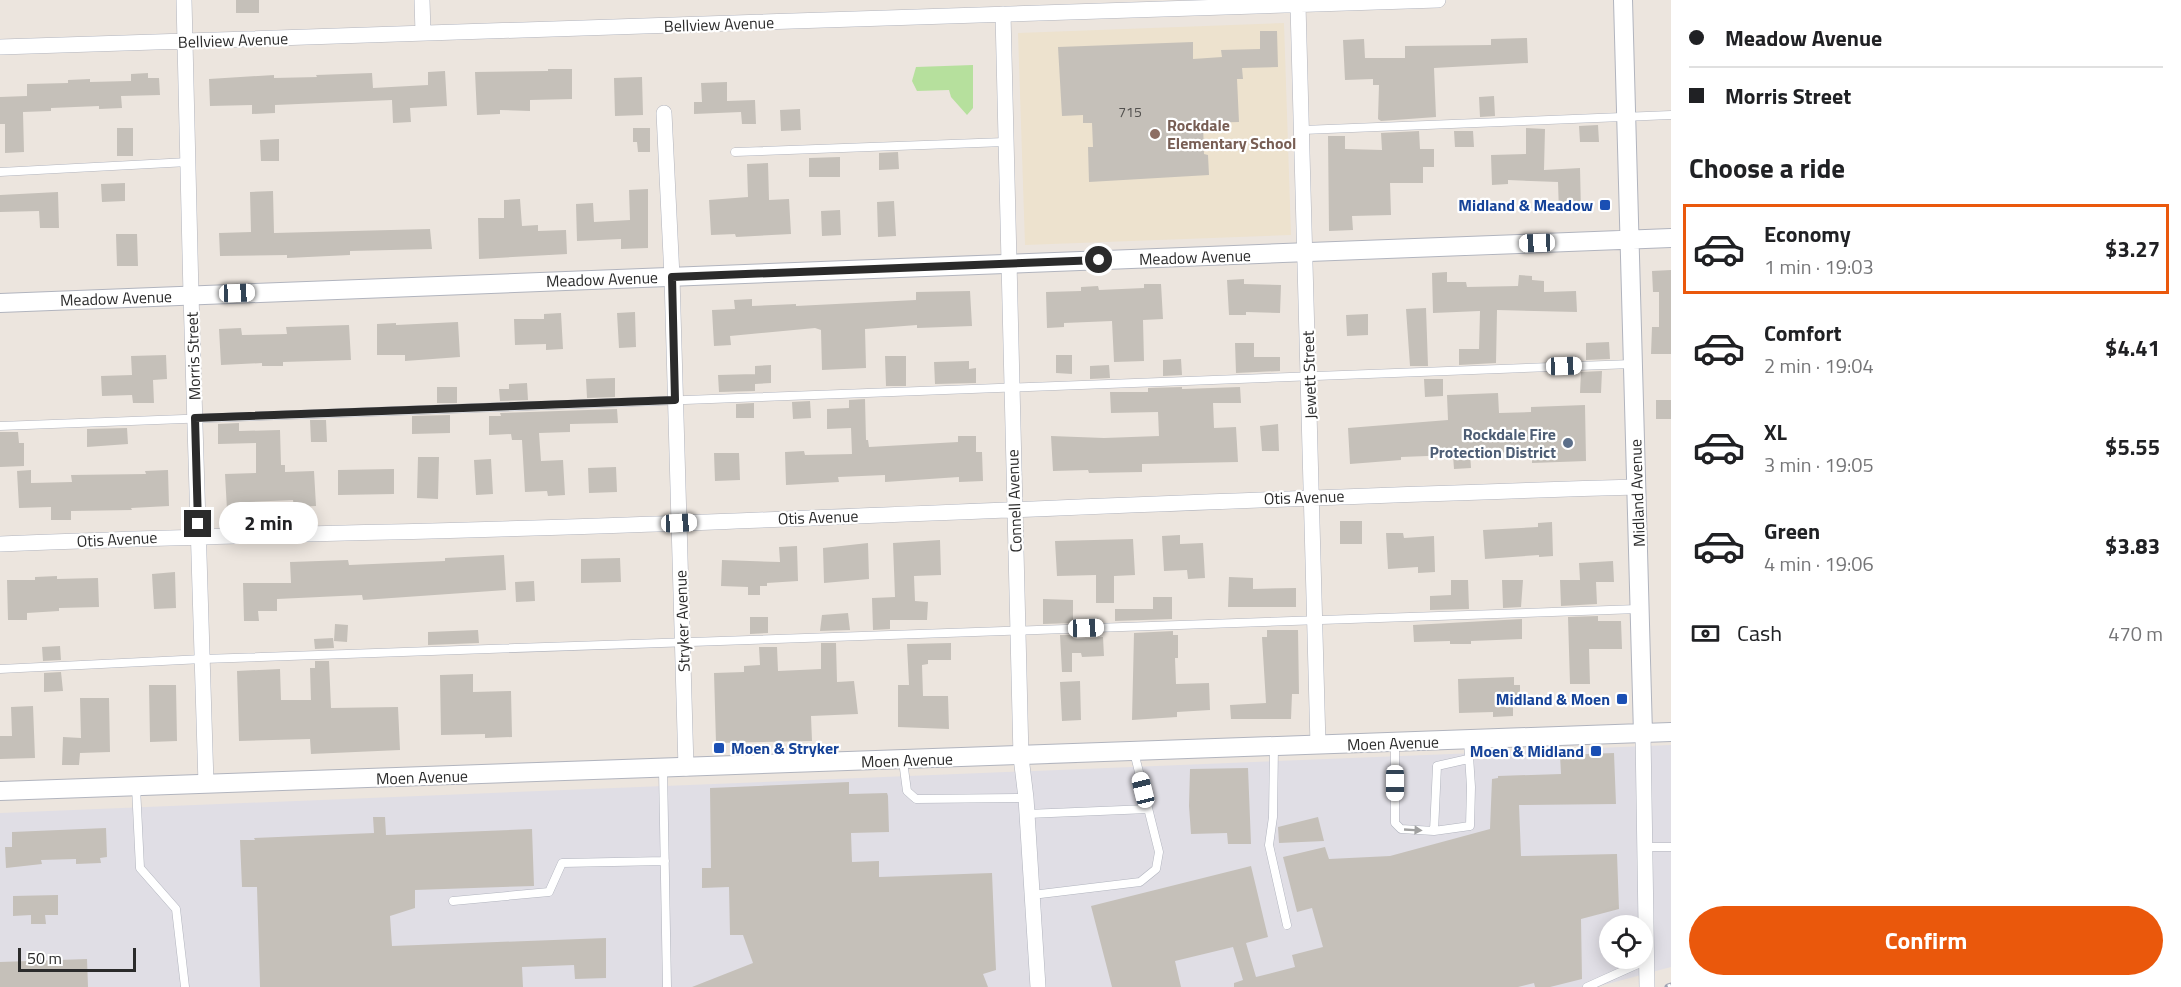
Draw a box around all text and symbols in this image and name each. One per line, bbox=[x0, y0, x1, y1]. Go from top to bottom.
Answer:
street label: Bellview Avenue bbox=[663, 10, 775, 38]
text: Meadow Avenue bbox=[1725, 21, 1882, 55]
street label: Bellview Avenue bbox=[177, 26, 289, 54]
text: Morris Street bbox=[1725, 79, 1851, 113]
house number: 715 bbox=[1118, 101, 1142, 122]
place label: Rockdale Elementary School bbox=[1167, 113, 1296, 155]
marker: Rockdale Elementary School bbox=[1148, 127, 1162, 141]
text: Choose a ride bbox=[1689, 147, 1845, 188]
place label: Midland & Meadow bbox=[1458, 193, 1593, 217]
marker: Midland & Meadow bbox=[1598, 198, 1612, 212]
text: Economy bbox=[1764, 217, 1851, 251]
icon: car bbox=[1692, 222, 1746, 276]
text: $3.27 bbox=[2105, 232, 2160, 266]
car bbox=[1519, 233, 1555, 253]
street label: Meadow Avenue bbox=[1139, 243, 1251, 271]
route start bbox=[1085, 246, 1112, 273]
text: 1 min · 19:03 bbox=[1764, 251, 1874, 282]
street label: Meadow Avenue bbox=[546, 265, 658, 293]
car bbox=[219, 283, 255, 303]
street label: Meadow Avenue bbox=[60, 284, 172, 312]
street label: Morris Street bbox=[179, 311, 207, 401]
text: Comfort bbox=[1764, 316, 1842, 350]
icon: car bbox=[1692, 321, 1746, 375]
street label: Jewett Street bbox=[1295, 330, 1323, 420]
text: $4.41 bbox=[2105, 331, 2160, 365]
text: 2 min · 19:04 bbox=[1764, 350, 1874, 381]
car bbox=[1546, 356, 1582, 376]
text: XL bbox=[1764, 415, 1787, 449]
icon: car bbox=[1692, 420, 1746, 474]
place label: Rockdale Fire Protection District bbox=[1429, 422, 1556, 464]
text: $5.55 bbox=[2105, 430, 2160, 464]
marker: Rockdale Fire Protection District bbox=[1561, 436, 1575, 450]
street label: Midland Avenue bbox=[1623, 439, 1651, 547]
street label: Connell Avenue bbox=[1000, 449, 1028, 553]
text: 3 min · 19:05 bbox=[1764, 449, 1874, 480]
street label: Otis Avenue bbox=[1263, 484, 1345, 510]
callout: 2 min bbox=[219, 503, 318, 545]
street label: Otis Avenue bbox=[777, 504, 859, 530]
text: 2 min bbox=[244, 507, 293, 538]
route end bbox=[184, 510, 211, 537]
car bbox=[661, 513, 697, 533]
text: Green bbox=[1764, 514, 1820, 548]
icon: car bbox=[1692, 519, 1746, 573]
street label: Otis Avenue bbox=[76, 525, 158, 553]
text: $3.83 bbox=[2105, 529, 2160, 563]
text: 4 min · 19:06 bbox=[1764, 548, 1874, 579]
street label: Stryker Avenue bbox=[668, 570, 696, 672]
text: Cash bbox=[1737, 616, 1782, 650]
icon: cash bbox=[1689, 617, 1722, 650]
car bbox=[1068, 618, 1104, 638]
text: 470 m bbox=[2108, 618, 2163, 649]
place label: Midland & Moen bbox=[1496, 687, 1610, 711]
marker: Midland & Moen bbox=[1615, 692, 1629, 706]
street label: Moen Avenue bbox=[1347, 729, 1439, 757]
place label: Moen & Stryker bbox=[731, 736, 839, 760]
place label: Moen & Midland bbox=[1470, 739, 1584, 763]
marker: Moen & Stryker bbox=[712, 741, 726, 755]
marker: Moen & Midland bbox=[1589, 744, 1603, 758]
street label: Moen Avenue bbox=[861, 746, 953, 774]
street label: Moen Avenue bbox=[376, 763, 468, 791]
car bbox=[1386, 765, 1404, 801]
car bbox=[1130, 770, 1156, 810]
one-way arrow bbox=[1403, 825, 1422, 834]
button: Confirm bbox=[1689, 906, 2163, 975]
map controls bbox=[1599, 915, 1653, 969]
button: locate bbox=[1599, 915, 1653, 969]
scale bar bbox=[18, 945, 136, 972]
text: 50 m bbox=[27, 946, 62, 970]

